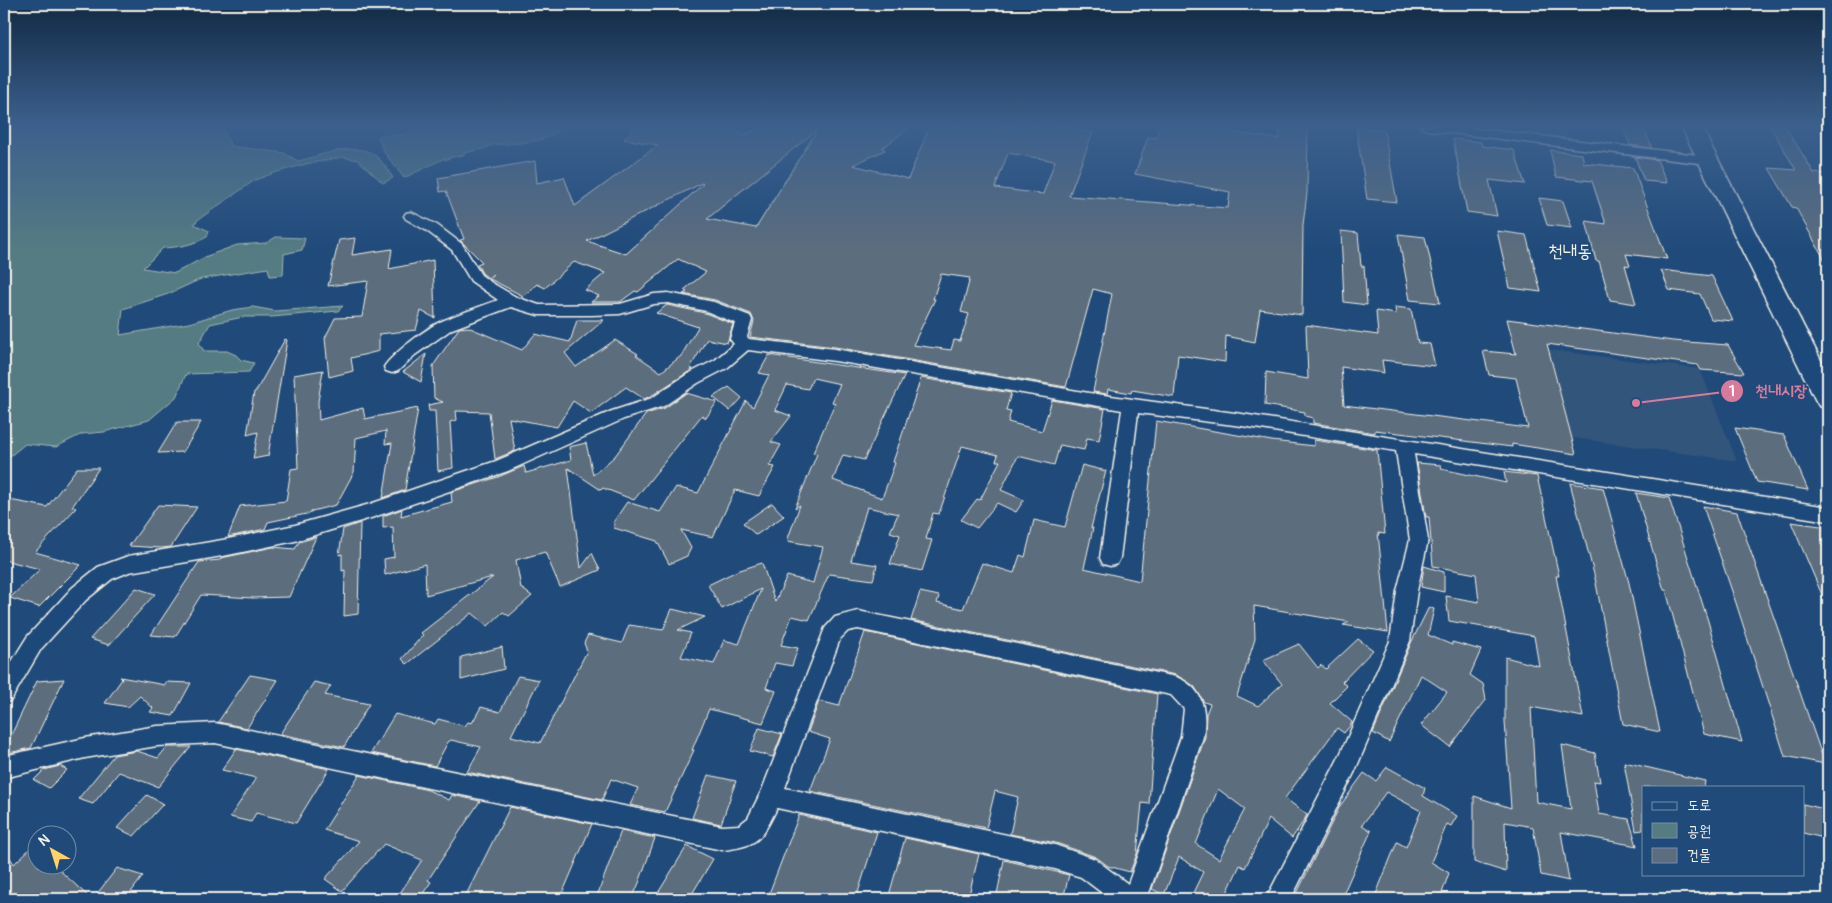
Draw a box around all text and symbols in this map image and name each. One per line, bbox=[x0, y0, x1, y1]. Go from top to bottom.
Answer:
district label: 천내동 bbox=[1548, 240, 1592, 263]
callout: 천내시장 bbox=[1720, 375, 1816, 406]
text: 천내시장 bbox=[1755, 381, 1807, 401]
text: 1 bbox=[1729, 382, 1735, 401]
legend bbox=[1642, 786, 1804, 876]
text: 도로 bbox=[1687, 796, 1711, 815]
text: 공원 bbox=[1687, 822, 1711, 841]
north arrow bbox=[28, 826, 78, 876]
text: N bbox=[35, 831, 53, 850]
text: 건물 bbox=[1687, 846, 1711, 865]

